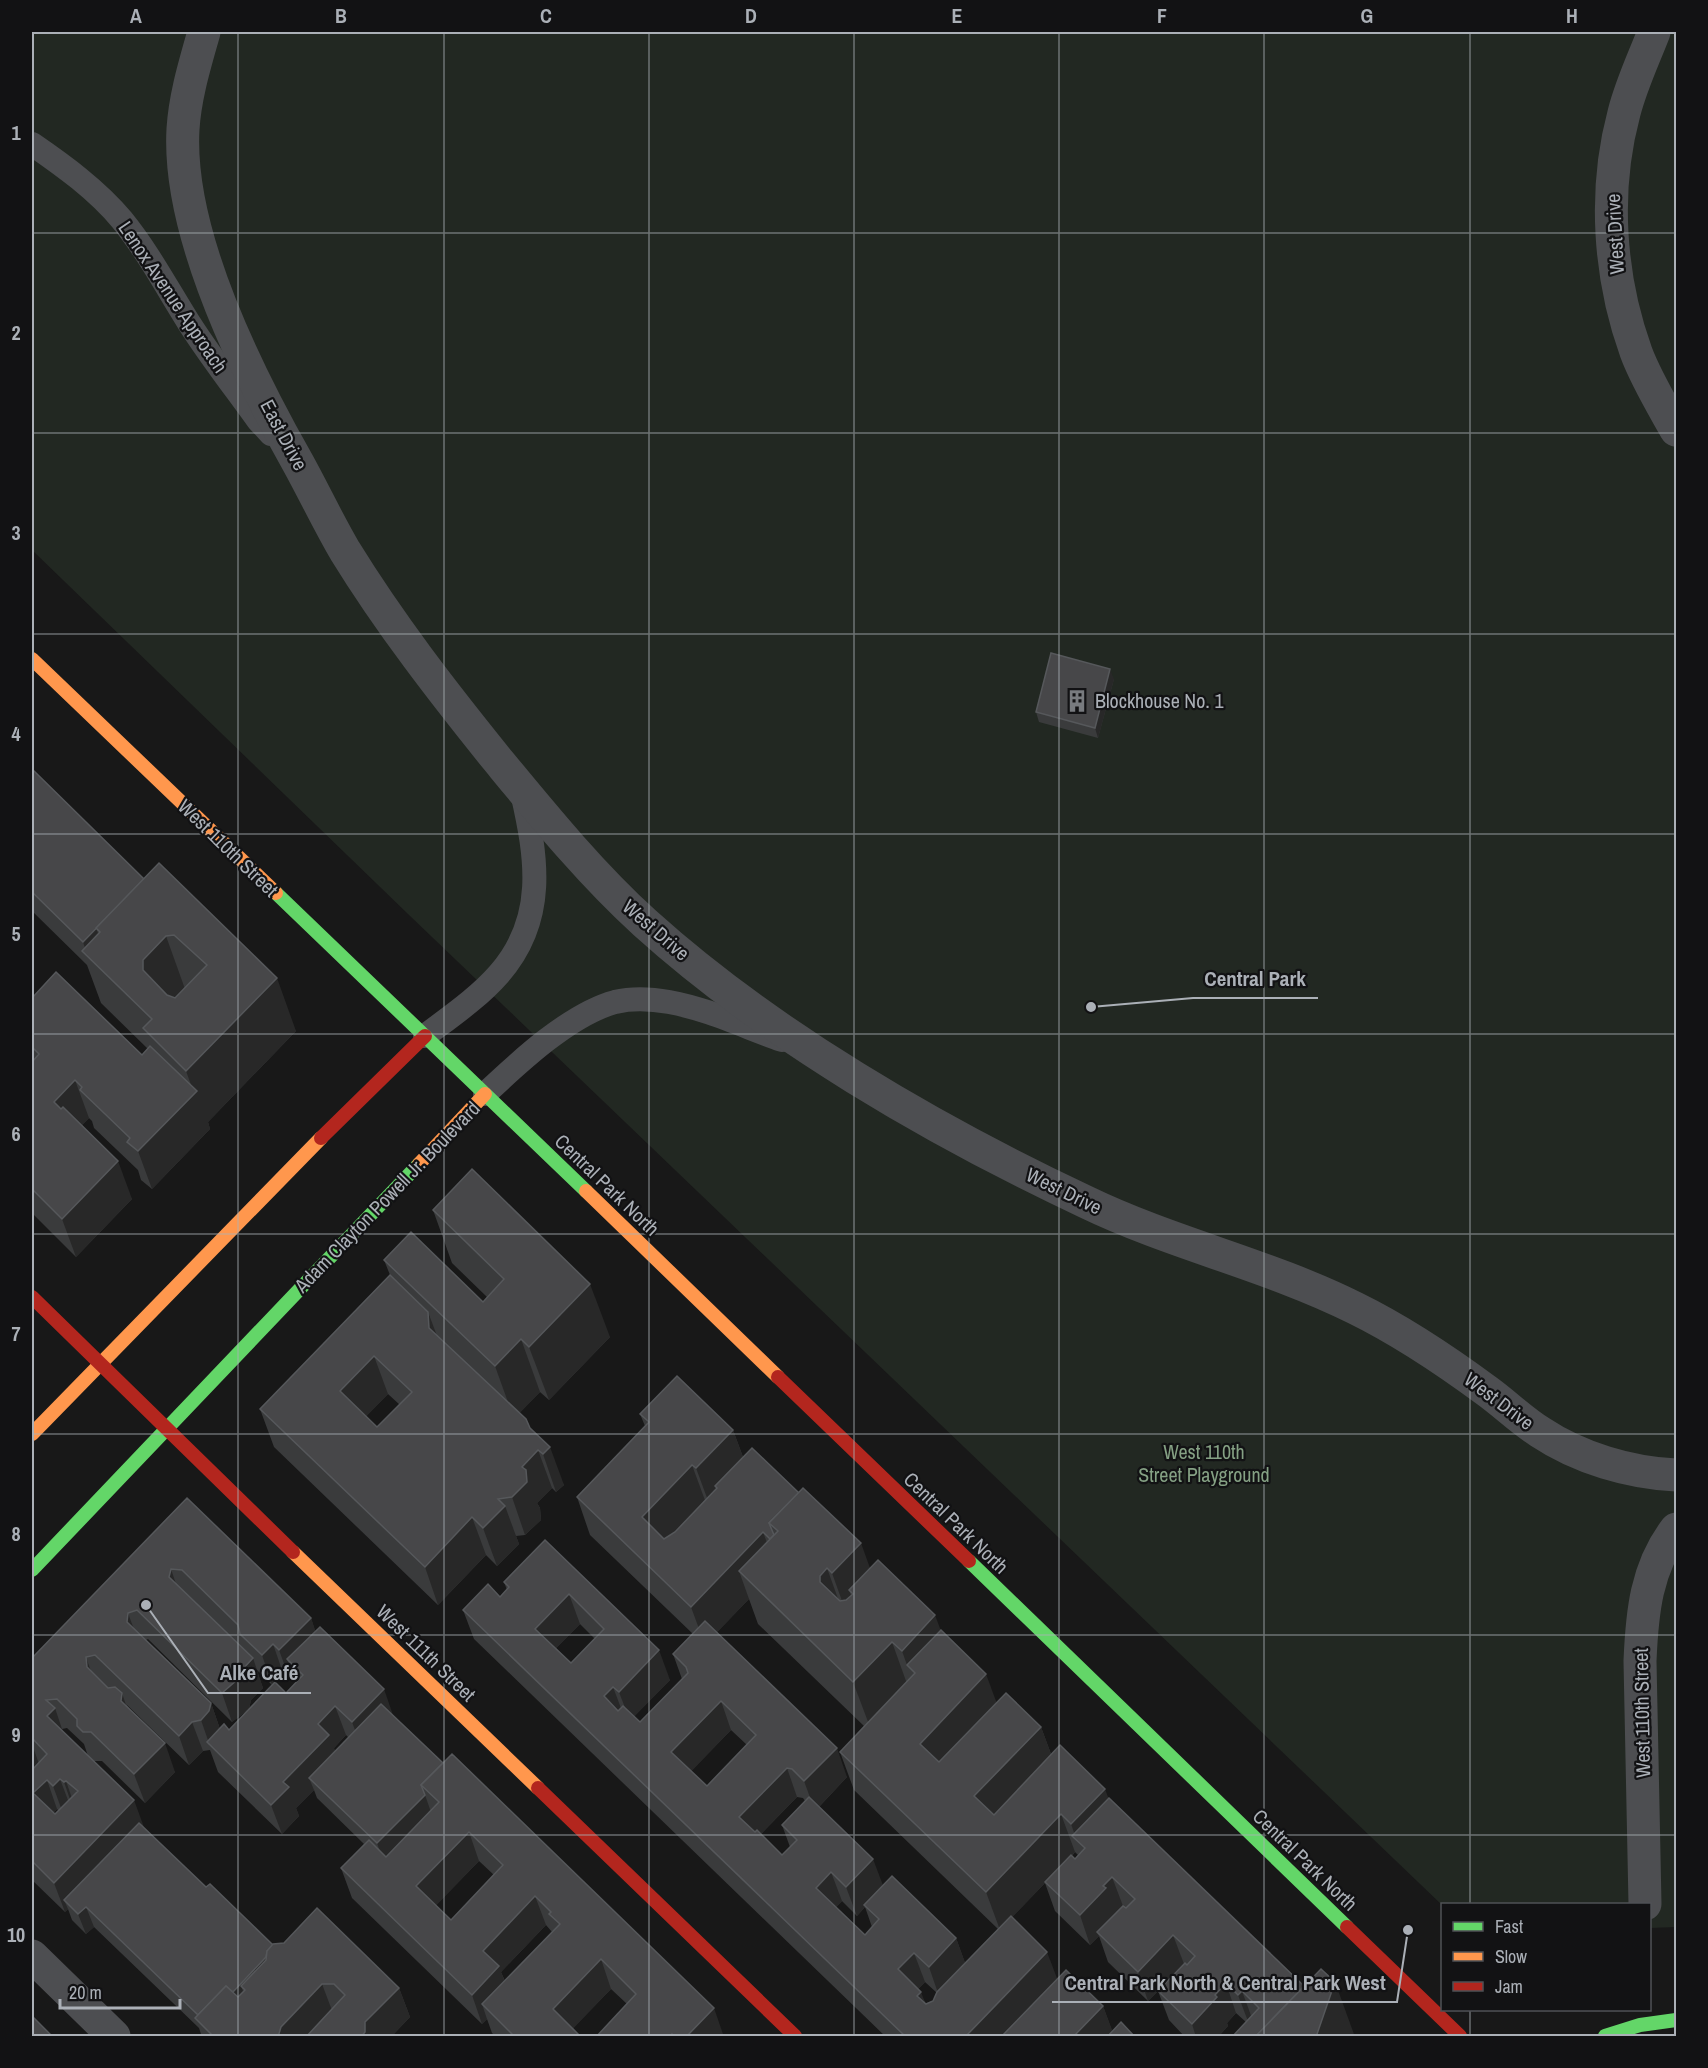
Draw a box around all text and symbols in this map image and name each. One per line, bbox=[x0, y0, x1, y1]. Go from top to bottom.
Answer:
text: A bbox=[130, 2, 142, 29]
text: B bbox=[335, 2, 347, 29]
text: C bbox=[540, 2, 552, 29]
text: D bbox=[745, 2, 757, 29]
text: E bbox=[952, 2, 963, 29]
text: F bbox=[1157, 2, 1167, 29]
text: G bbox=[1361, 2, 1373, 29]
text: H bbox=[1566, 2, 1578, 29]
text: 1 bbox=[11, 119, 21, 146]
street label: West Drive bbox=[1599, 193, 1630, 275]
street label: Lenox Avenue Approach bbox=[113, 216, 234, 378]
text: 2 bbox=[11, 319, 21, 346]
street label: East Drive bbox=[255, 395, 314, 475]
text: 3 bbox=[11, 519, 21, 546]
place label: Blockhouse No. 1 bbox=[1095, 687, 1224, 714]
building icon: Blockhouse No. 1 bbox=[1064, 688, 1090, 714]
text: 4 bbox=[11, 720, 21, 747]
street label: West 110th Street bbox=[172, 793, 285, 903]
street label: West Drive bbox=[617, 893, 696, 966]
text: 5 bbox=[11, 920, 21, 947]
callout: Central Park bbox=[1193, 959, 1318, 998]
text: Central Park bbox=[1204, 964, 1306, 993]
street label: Adam Clayton Powell Jr. Boulevard bbox=[287, 1095, 485, 1299]
text: 6 bbox=[11, 1120, 21, 1147]
street label: Central Park North bbox=[549, 1128, 666, 1242]
street label: West Drive bbox=[1022, 1161, 1106, 1220]
text: 7 bbox=[11, 1320, 21, 1347]
street label: West Drive bbox=[1459, 1365, 1540, 1436]
park label: West 110th Street Playground bbox=[1138, 1438, 1270, 1488]
street label: Central Park North bbox=[898, 1466, 1015, 1580]
text: 8 bbox=[11, 1520, 21, 1547]
street label: West 111th Street bbox=[371, 1598, 482, 1707]
street label: West 110th Street bbox=[1627, 1647, 1656, 1778]
callout: Alke Café bbox=[208, 1654, 311, 1693]
text: Alke Café bbox=[220, 1658, 298, 1687]
text: 9 bbox=[11, 1721, 21, 1748]
street label: Central Park North bbox=[1247, 1803, 1364, 1917]
legend bbox=[1441, 1903, 1651, 2011]
text: Fast bbox=[1495, 1914, 1523, 1939]
text: 10 bbox=[7, 1921, 25, 1948]
text: Slow bbox=[1495, 1944, 1527, 1969]
callout: Central Park North & Central Park West bbox=[1052, 1963, 1397, 2002]
text: Central Park North & Central Park West bbox=[1064, 1968, 1386, 1997]
scale bar bbox=[60, 1972, 180, 2010]
text: Jam bbox=[1495, 1974, 1523, 1999]
text: 20 m bbox=[69, 1980, 102, 2005]

